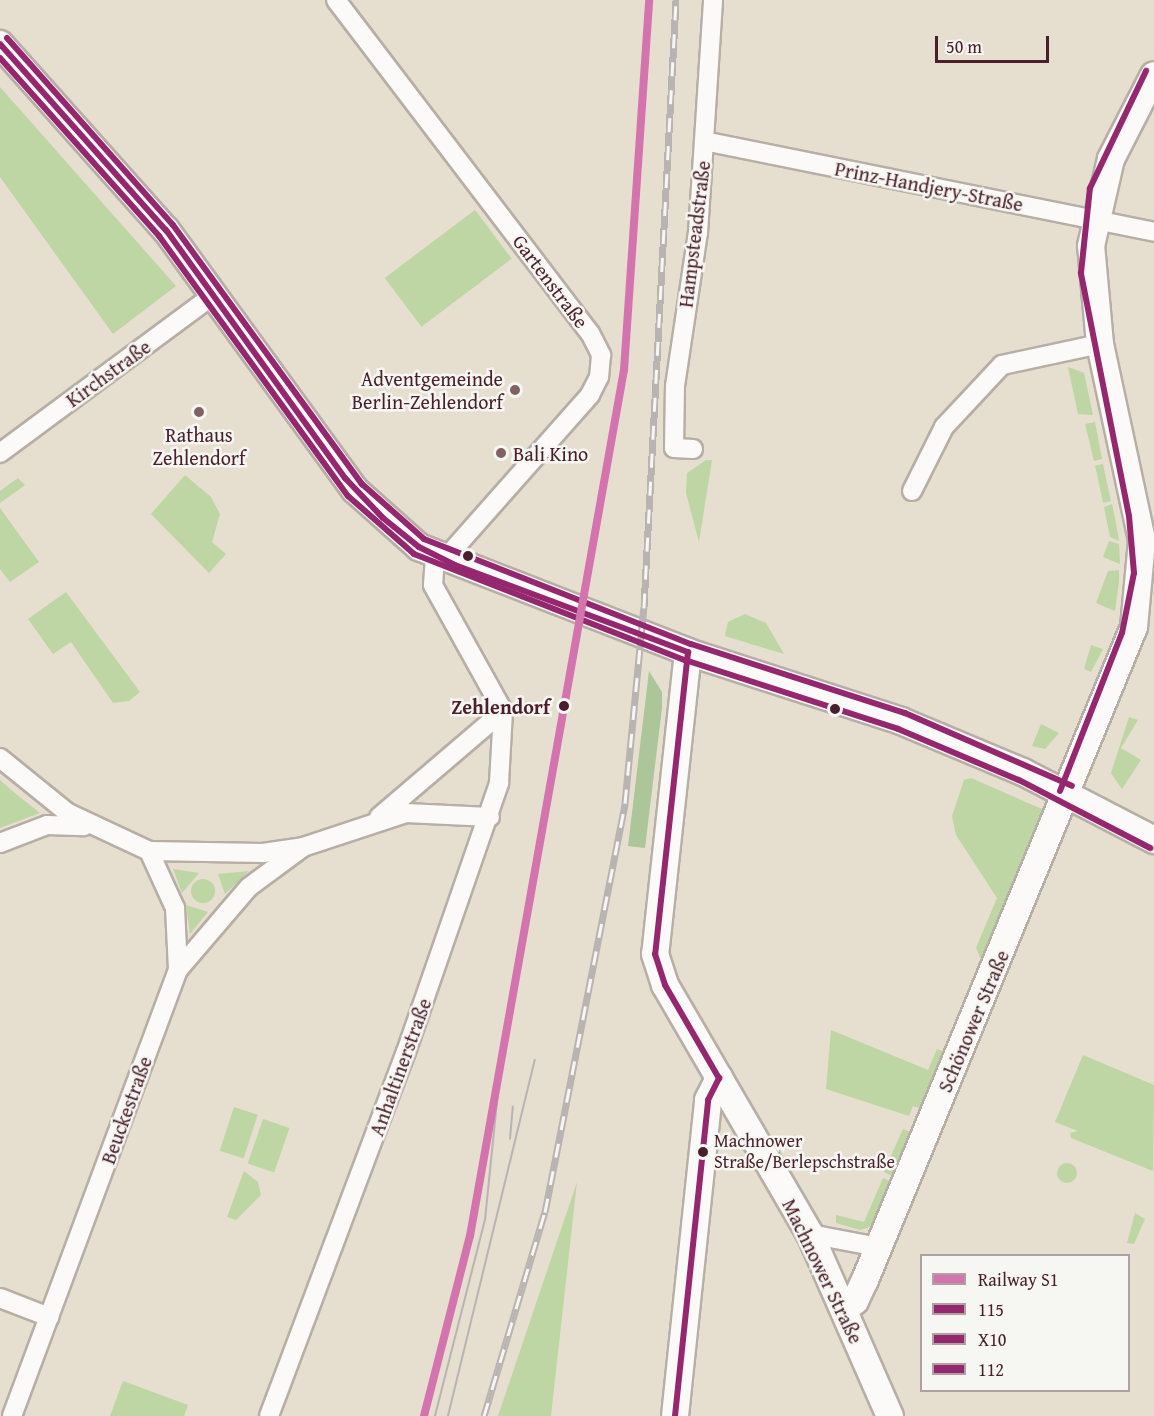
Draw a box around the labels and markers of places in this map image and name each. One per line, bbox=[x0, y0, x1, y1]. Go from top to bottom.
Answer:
place label: Adventgemeinde Berlin-Zehlendorf bbox=[352, 366, 503, 413]
marker: Adventgemeinde Berlin-Zehlendorf bbox=[508, 383, 522, 397]
marker: Rathaus Zehlendorf bbox=[192, 405, 206, 419]
place label: Rathaus Zehlendorf bbox=[153, 422, 245, 469]
place label: Bali Kino bbox=[513, 441, 588, 465]
marker: Bali Kino bbox=[494, 446, 508, 460]
unlabelled marker bbox=[462, 550, 474, 562]
place label: Zehlendorf bbox=[451, 694, 550, 718]
marker: Zehlendorf bbox=[555, 697, 573, 715]
unlabelled marker bbox=[829, 703, 841, 715]
place label: Machnower Straße/Berlepschstraße bbox=[714, 1131, 895, 1174]
marker: Machnower Straße/Berlepschstraße bbox=[697, 1146, 709, 1158]

